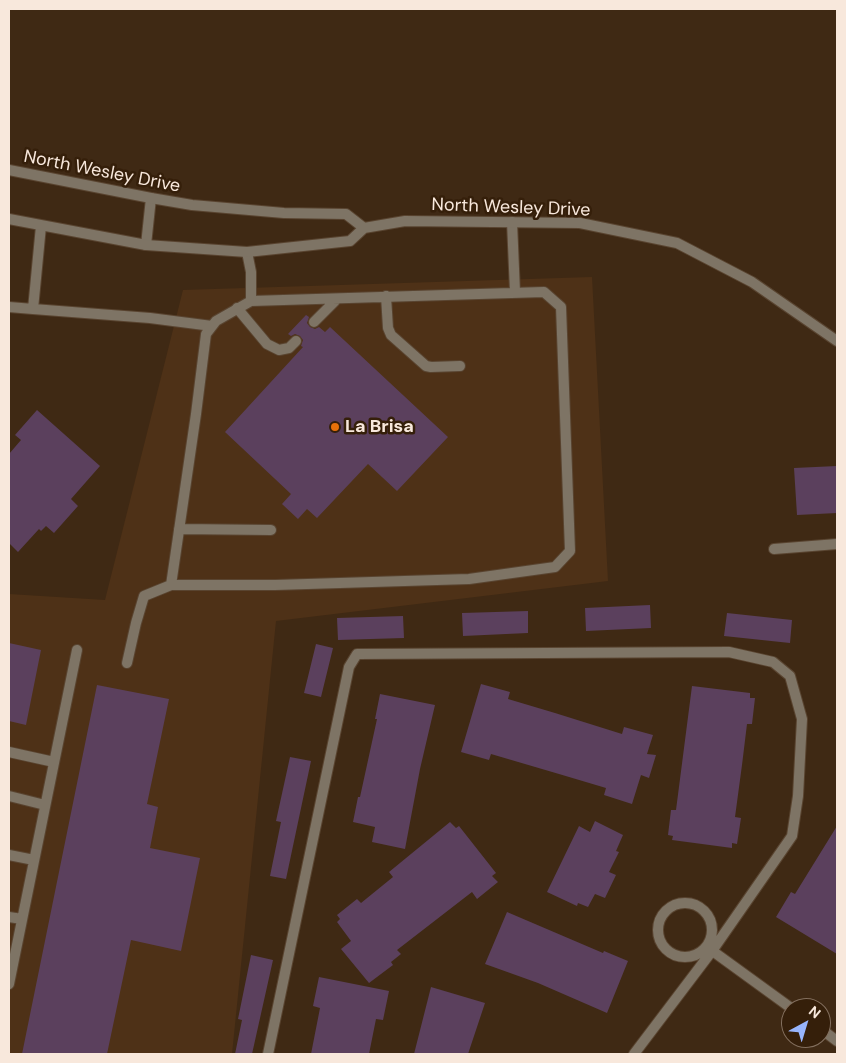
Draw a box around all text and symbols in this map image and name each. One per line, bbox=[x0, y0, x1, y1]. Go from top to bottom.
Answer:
street label: North Wesley Drive bbox=[22, 146, 182, 198]
street label: North Wesley Drive bbox=[431, 194, 591, 222]
place label: La Brisa bbox=[345, 416, 414, 438]
marker: La Brisa bbox=[329, 421, 341, 433]
north arrow bbox=[781, 998, 831, 1048]
text: N bbox=[805, 1002, 824, 1022]

